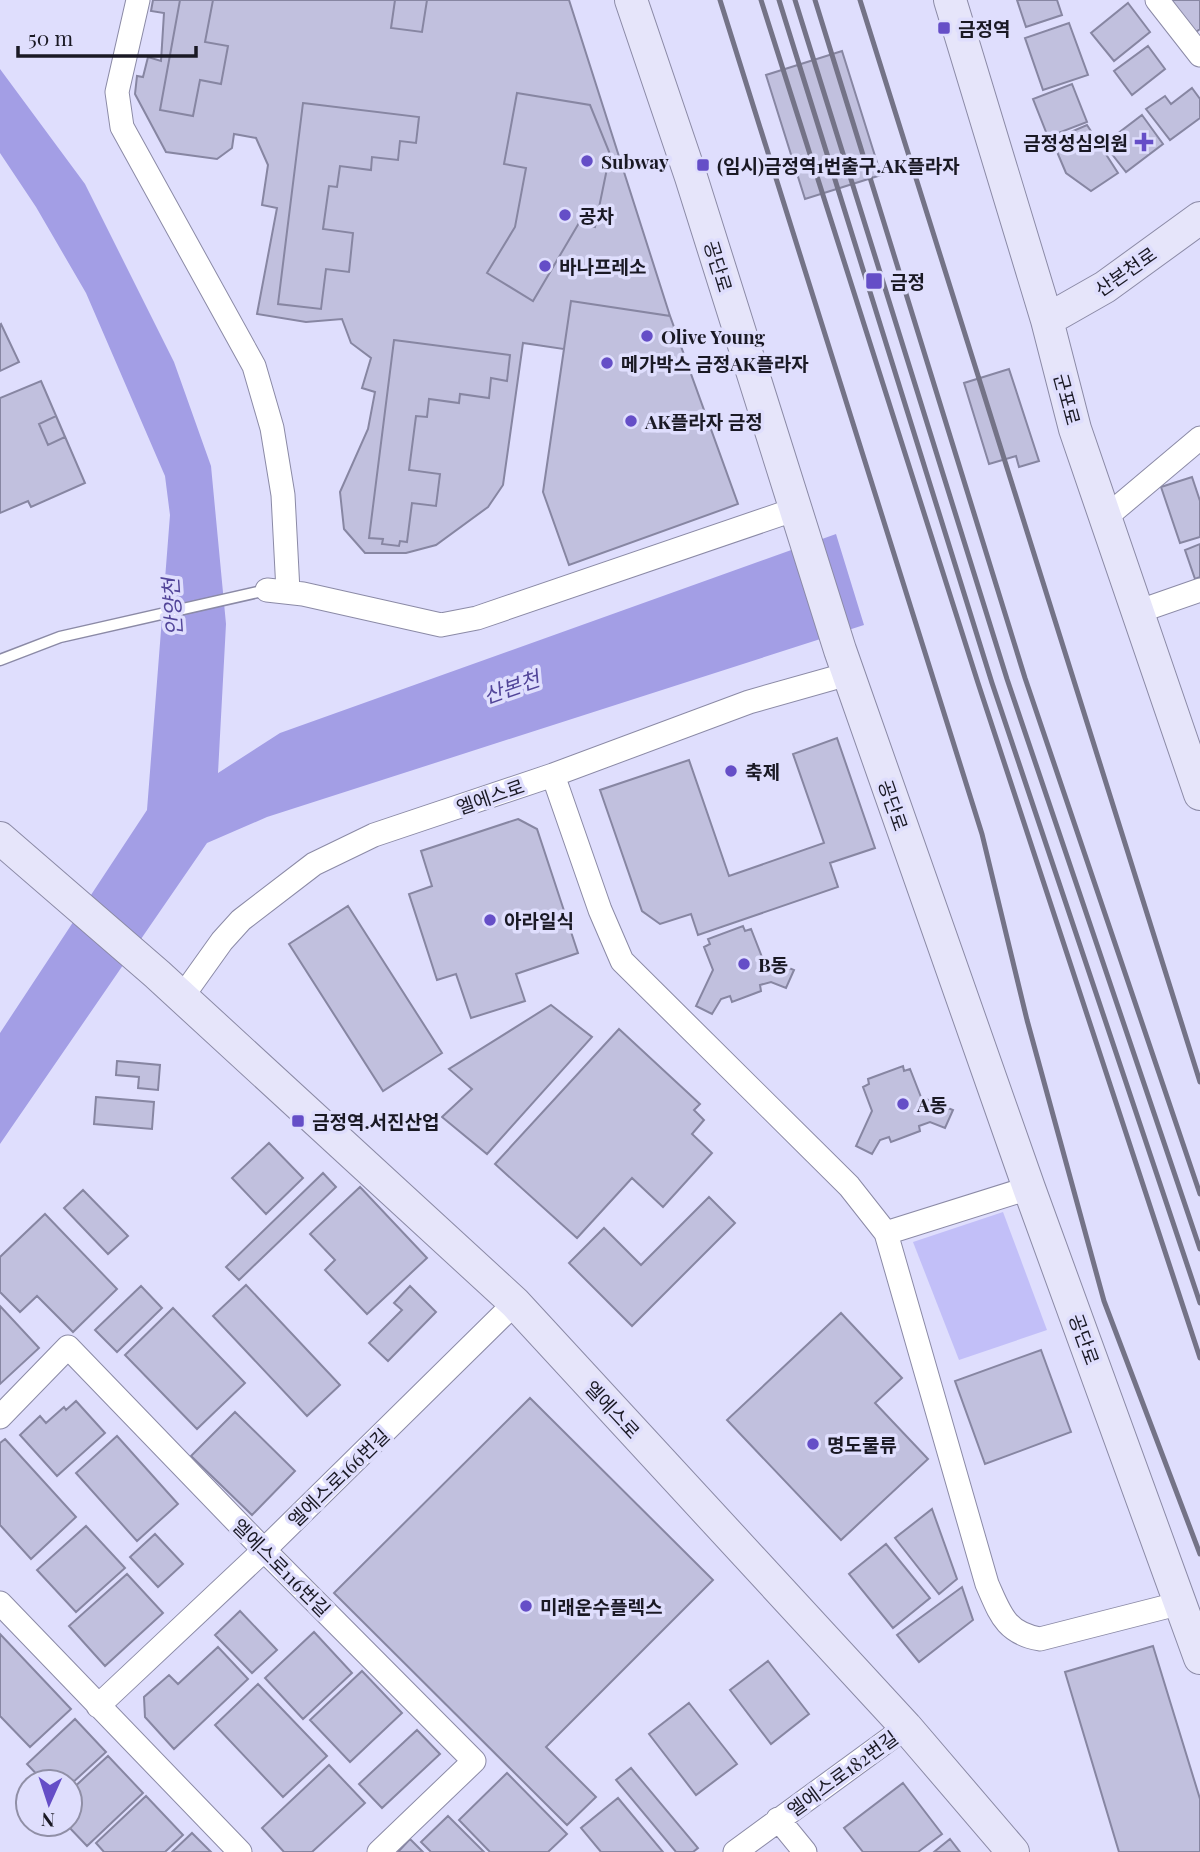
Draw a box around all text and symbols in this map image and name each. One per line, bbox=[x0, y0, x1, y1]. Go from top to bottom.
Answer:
scale bar bbox=[18, 14, 196, 58]
place label: 금정역 bbox=[958, 15, 1010, 41]
marker: 금정역 bbox=[936, 20, 952, 36]
text: 50 m bbox=[28, 23, 74, 51]
place label: 금정성심의원 bbox=[1023, 129, 1128, 155]
marker: 금정성심의원 bbox=[1134, 132, 1154, 152]
place label: Subway bbox=[601, 148, 669, 174]
place label: (임시)금정역1번출구.AK플라자 bbox=[717, 152, 960, 178]
marker: Subway bbox=[579, 153, 595, 169]
marker: (임시)금정역1번출구.AK플라자 bbox=[695, 157, 711, 173]
place label: 공차 bbox=[579, 202, 614, 228]
marker: 공차 bbox=[557, 207, 573, 223]
street label: 공단로 bbox=[699, 237, 739, 295]
street label: 산본천로 bbox=[1089, 240, 1161, 302]
place label: 바나프레소 bbox=[559, 253, 646, 279]
marker: 바나프레소 bbox=[537, 258, 553, 274]
place label: 금정 bbox=[890, 268, 925, 294]
marker: 금정 bbox=[864, 271, 884, 291]
place label: Olive Young bbox=[661, 323, 765, 349]
marker: Olive Young bbox=[639, 328, 655, 344]
place label: 메가박스 금정AK플라자 bbox=[621, 350, 809, 376]
marker: 메가박스 금정AK플라자 bbox=[599, 355, 615, 371]
street label: 군포로 bbox=[1049, 370, 1087, 428]
place label: AK플라자 금정 bbox=[644, 408, 763, 434]
marker: AK플라자 금정 bbox=[623, 413, 639, 429]
water label: 안양천 bbox=[155, 574, 187, 637]
water label: 산본천 bbox=[479, 662, 545, 709]
place label: 축제 bbox=[745, 758, 780, 784]
marker: 축제 bbox=[723, 763, 739, 779]
street label: 엘에스로 bbox=[453, 772, 527, 820]
street label: 공단로 bbox=[873, 776, 915, 834]
place label: 아라일식 bbox=[504, 907, 574, 933]
marker: 아라일식 bbox=[482, 912, 498, 928]
place label: B동 bbox=[758, 951, 788, 977]
marker: B동 bbox=[736, 956, 752, 972]
place label: A동 bbox=[916, 1091, 947, 1117]
marker: A동 bbox=[895, 1096, 911, 1112]
place label: 금정역.서진산업 bbox=[312, 1108, 440, 1134]
marker: 금정역.서진산업 bbox=[290, 1113, 306, 1129]
street label: 공단로 bbox=[1064, 1310, 1106, 1368]
street label: 엘에스로 bbox=[580, 1375, 646, 1443]
street label: 엘에스로166번길 bbox=[282, 1422, 394, 1532]
place label: 명도물류 bbox=[827, 1431, 897, 1457]
marker: 명도물류 bbox=[805, 1436, 821, 1452]
street label: 엘에스로116번길 bbox=[227, 1512, 337, 1622]
place label: 미래운수플렉스 bbox=[540, 1593, 662, 1619]
marker: 미래운수플렉스 bbox=[518, 1598, 534, 1614]
street label: 엘에스로182번길 bbox=[781, 1724, 903, 1822]
north arrow bbox=[14, 1768, 84, 1838]
text: N bbox=[40, 1808, 56, 1834]

